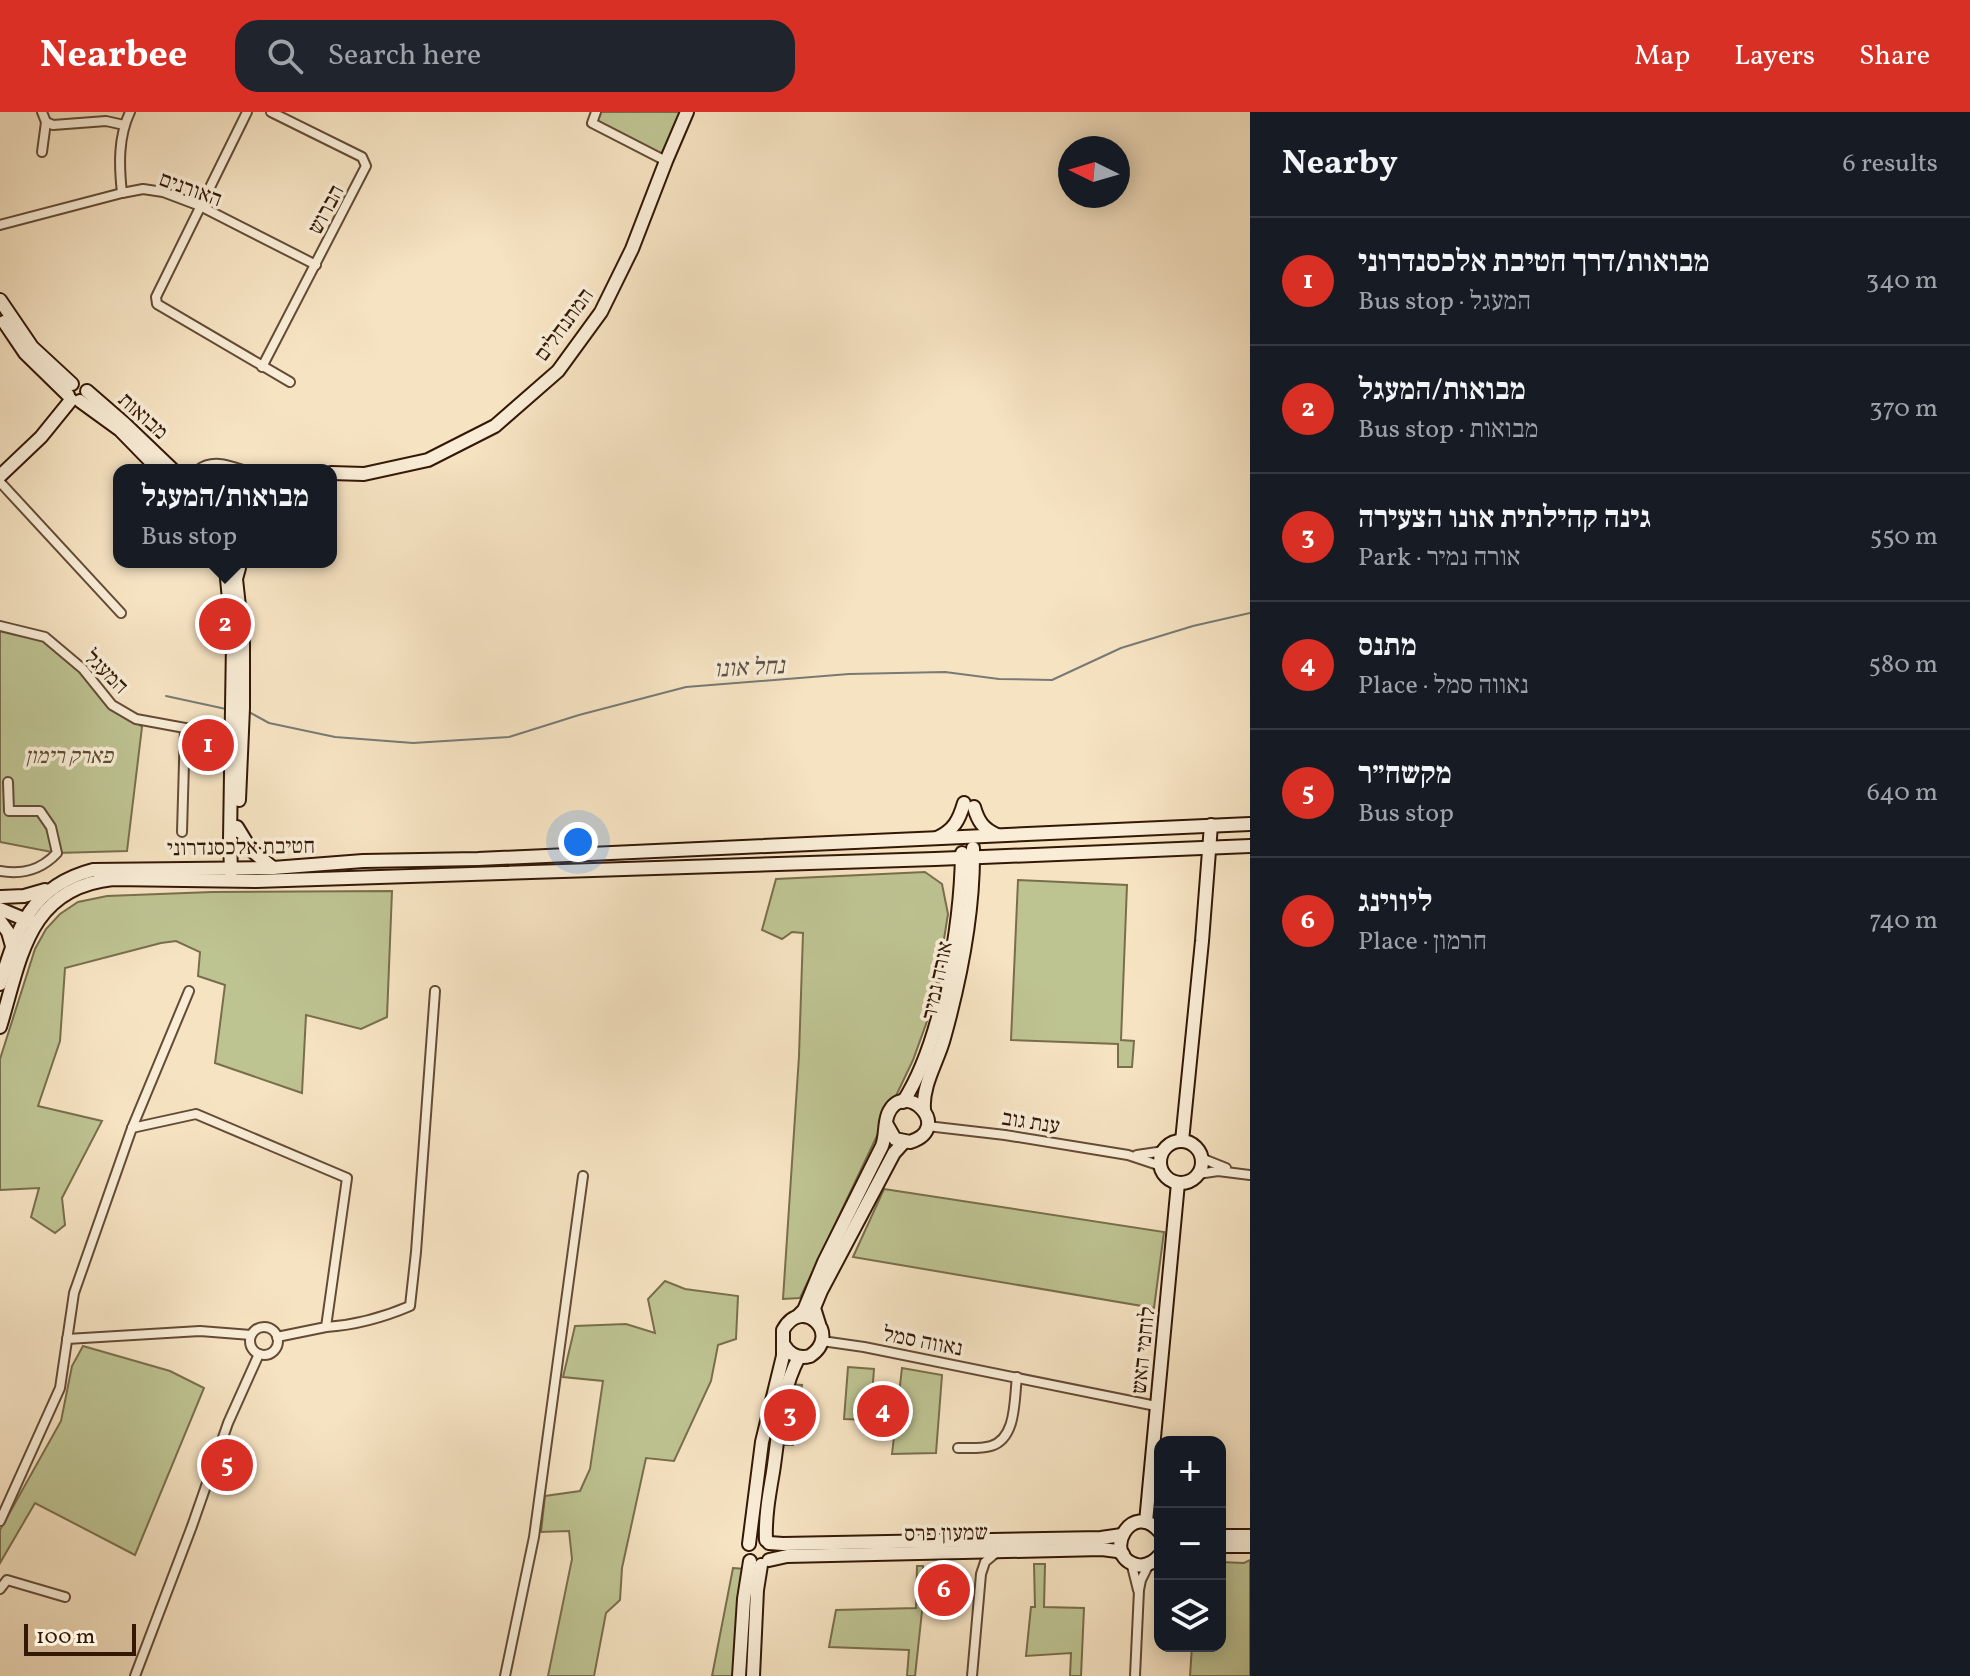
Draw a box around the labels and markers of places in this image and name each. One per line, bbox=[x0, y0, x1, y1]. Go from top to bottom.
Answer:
pin: 2 bbox=[199, 594, 251, 654]
pin: 1 bbox=[182, 715, 234, 775]
pin: 4 bbox=[857, 1381, 909, 1441]
pin: 3 bbox=[764, 1385, 816, 1445]
pin: 5 bbox=[201, 1435, 253, 1495]
pin: 6 bbox=[918, 1560, 970, 1620]

